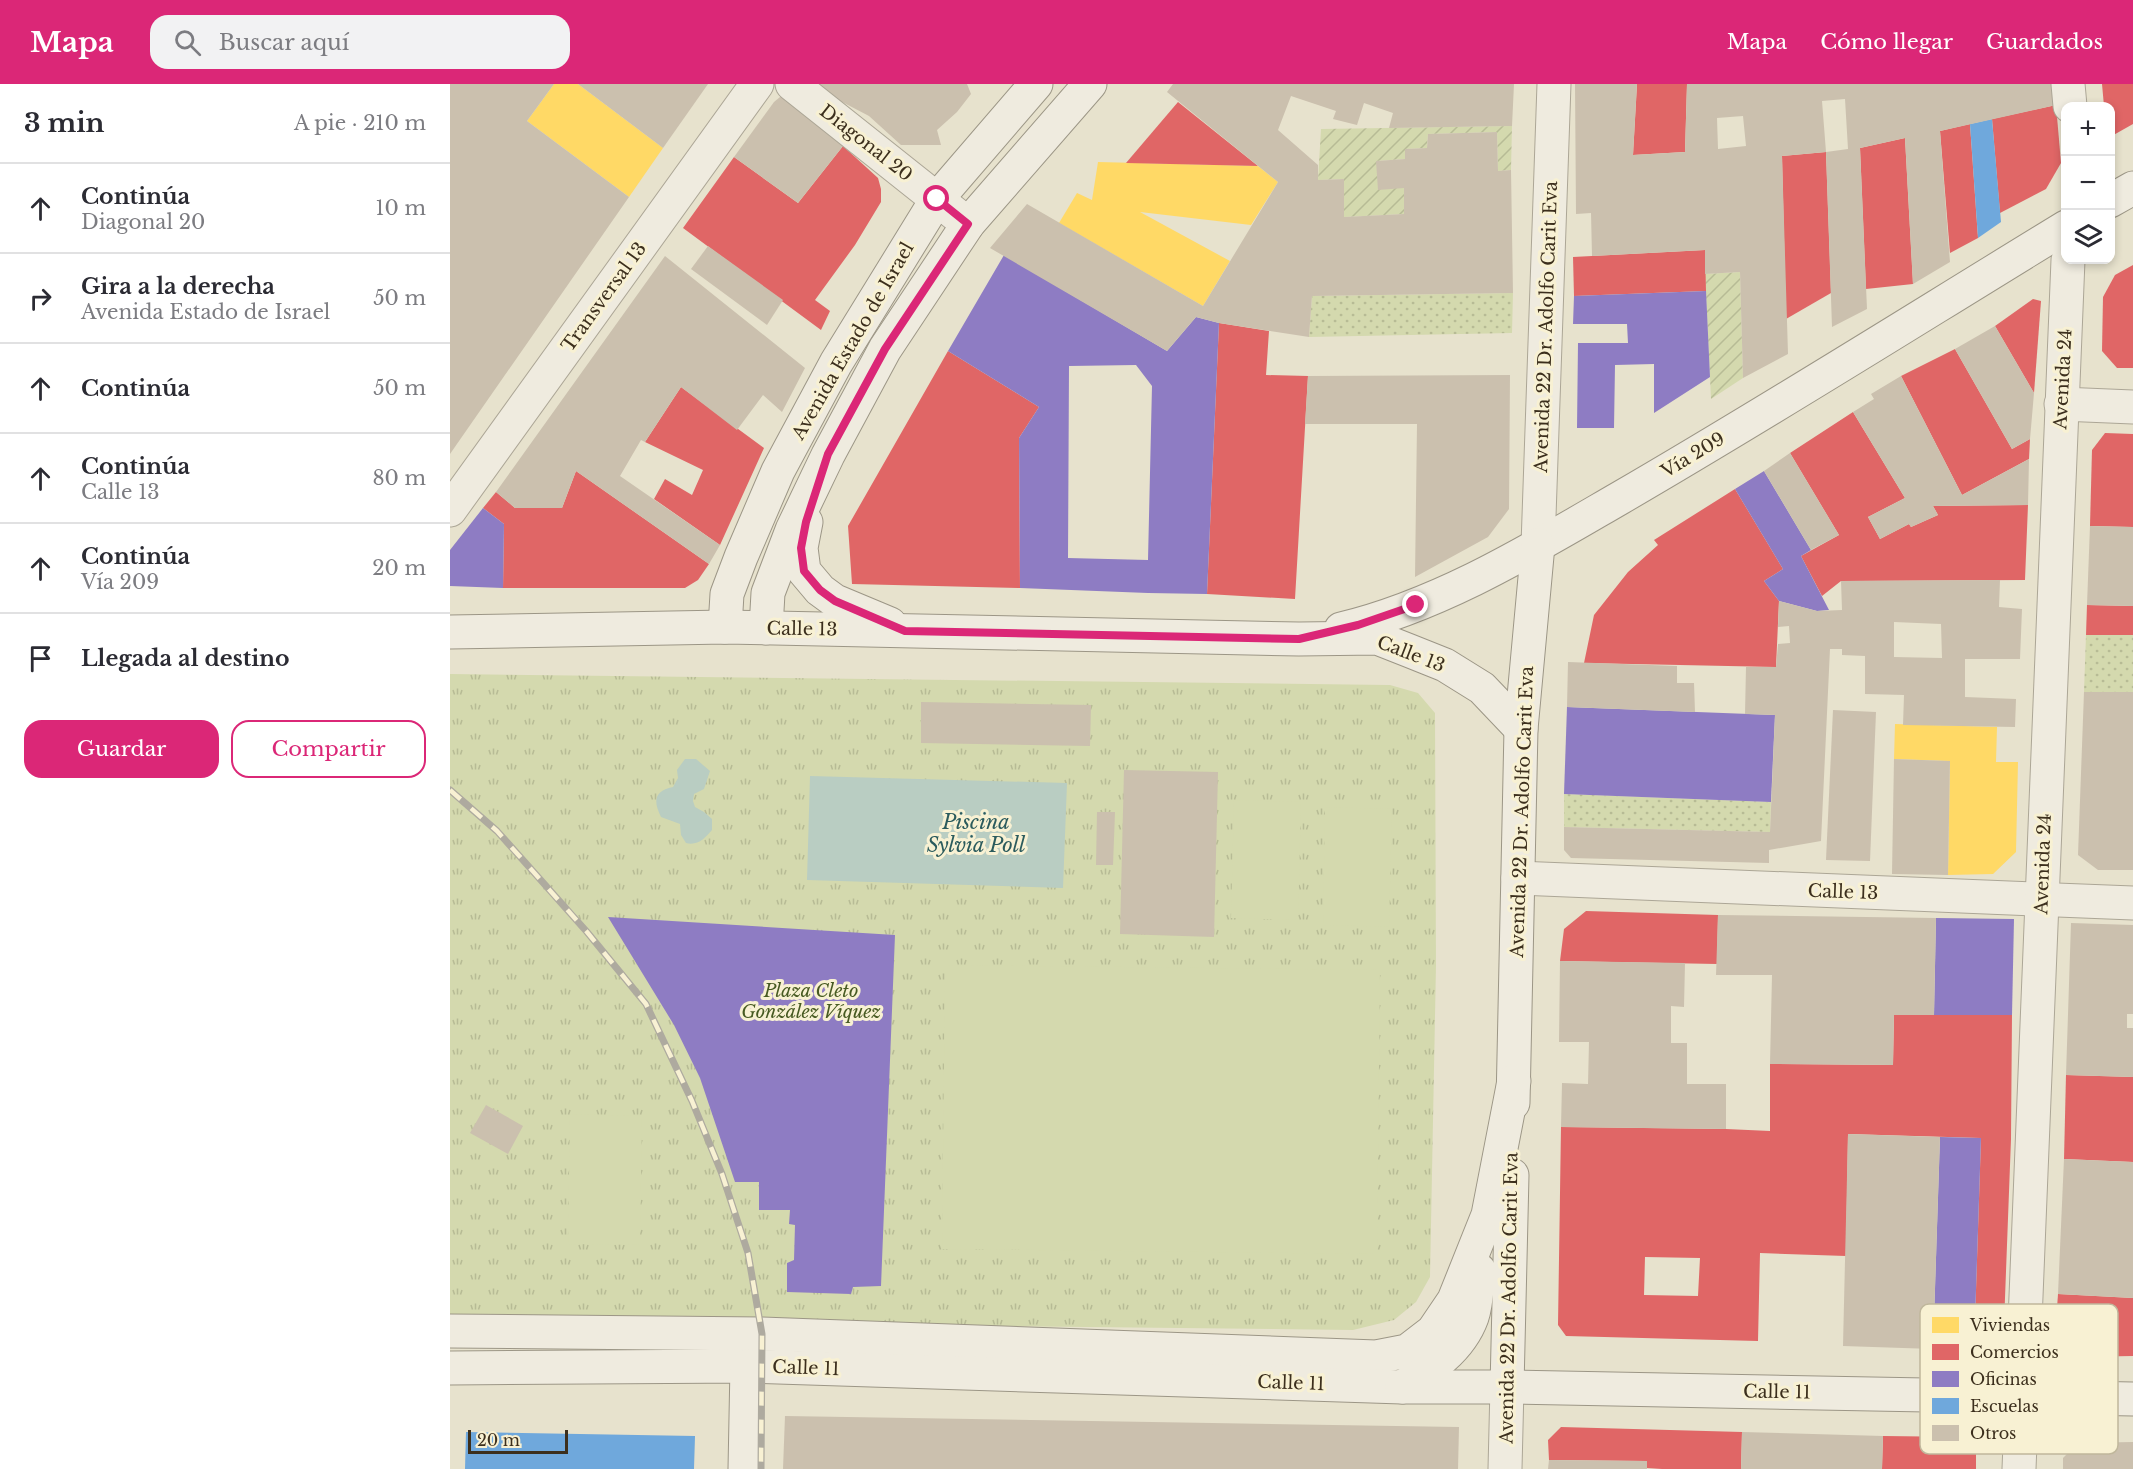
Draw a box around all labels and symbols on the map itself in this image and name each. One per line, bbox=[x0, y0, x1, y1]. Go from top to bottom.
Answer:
street label: Diagonal 20 bbox=[815, 100, 917, 186]
street label: Avenida 22 Dr. Adolfo Carit Eva bbox=[1530, 181, 1562, 474]
route start bbox=[923, 185, 949, 211]
street label: Transversal 13 bbox=[557, 238, 651, 356]
street label: Avenida Estado de Israel bbox=[787, 238, 919, 445]
street label: Avenida 24 bbox=[2049, 328, 2077, 431]
street label: Vía 209 bbox=[1656, 427, 1729, 483]
route end bbox=[1402, 591, 1428, 617]
street label: Calle 13 bbox=[766, 617, 838, 641]
street label: Calle 13 bbox=[1374, 631, 1448, 677]
street label: Avenida 22 Dr. Adolfo Carit Eva bbox=[1506, 666, 1538, 959]
water label: Piscina Sylvia Poll bbox=[927, 810, 1026, 857]
street label: Avenida 24 bbox=[2030, 813, 2056, 916]
street label: Calle 13 bbox=[1807, 880, 1879, 904]
park label: Plaza Cleto González Víquez bbox=[741, 980, 881, 1023]
street label: Avenida 22 Dr. Adolfo Carit Eva bbox=[1495, 1152, 1523, 1445]
legend bbox=[1920, 1304, 2118, 1454]
text: Viviendas bbox=[1969, 1315, 2050, 1335]
text: Comercios bbox=[1970, 1342, 2059, 1362]
street label: Calle 11 bbox=[772, 1356, 840, 1380]
text: Oficinas bbox=[1970, 1369, 2037, 1389]
street label: Calle 11 bbox=[1257, 1371, 1325, 1395]
street label: Calle 11 bbox=[1743, 1380, 1811, 1404]
text: Escuelas bbox=[1970, 1396, 2039, 1416]
text: Otros bbox=[1970, 1423, 2016, 1443]
scale bar bbox=[468, 1427, 568, 1454]

